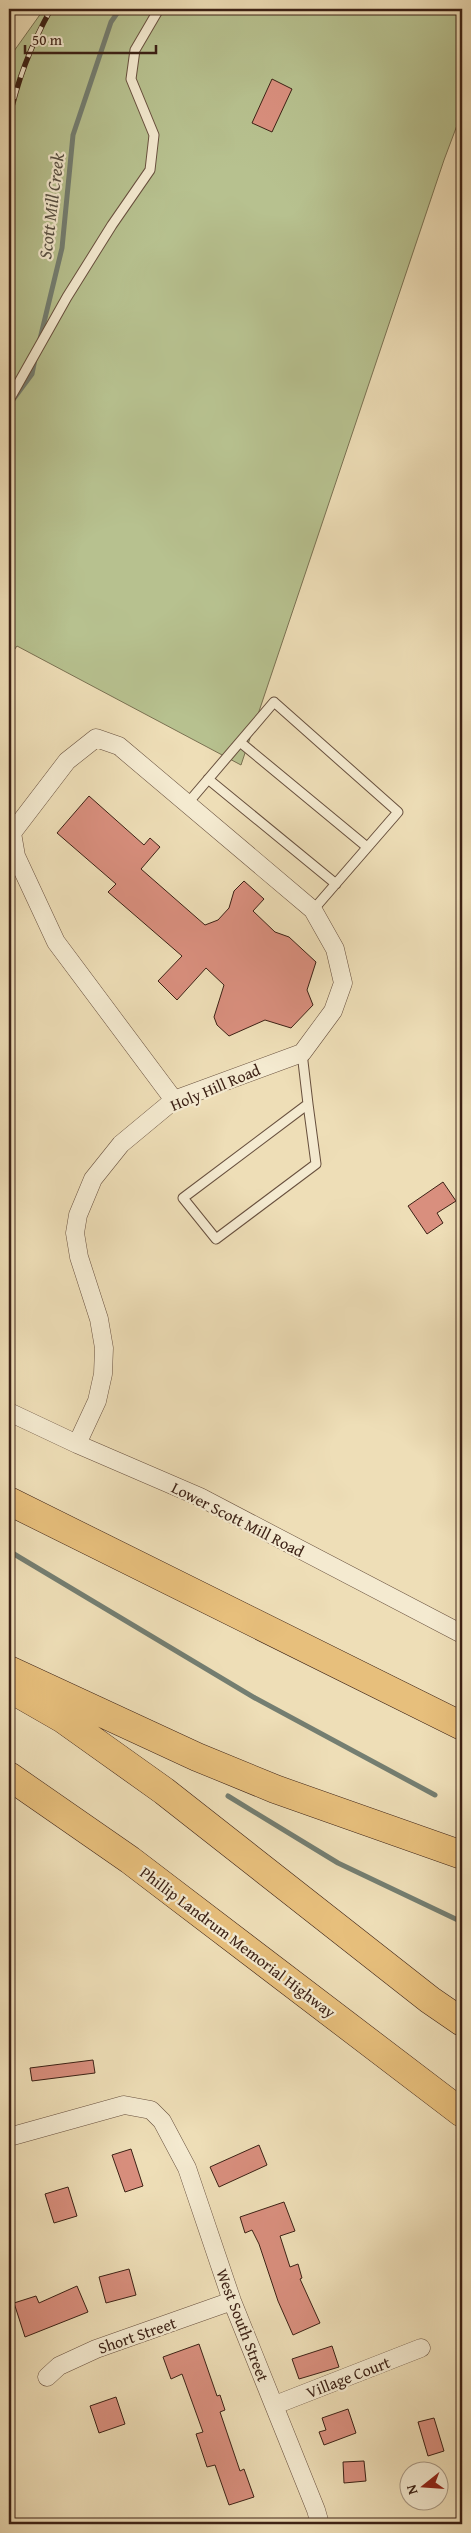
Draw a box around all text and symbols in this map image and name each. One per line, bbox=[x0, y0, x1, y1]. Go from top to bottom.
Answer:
scale bar bbox=[25, 22, 156, 54]
text: 50 m bbox=[32, 29, 63, 50]
water label: Scott Mill Creek bbox=[31, 151, 71, 261]
street label: Holy Hill Road bbox=[166, 1057, 264, 1117]
street label: Lower Scott Mill Road bbox=[168, 1475, 309, 1563]
street label: Phillip Landrum Memorial Highway bbox=[135, 1860, 341, 2024]
street label: West South Street bbox=[210, 2265, 276, 2385]
street label: Short Street bbox=[95, 2310, 180, 2360]
street label: Village Court bbox=[302, 2350, 394, 2404]
north arrow bbox=[398, 2460, 448, 2510]
text: N bbox=[400, 2482, 422, 2497]

